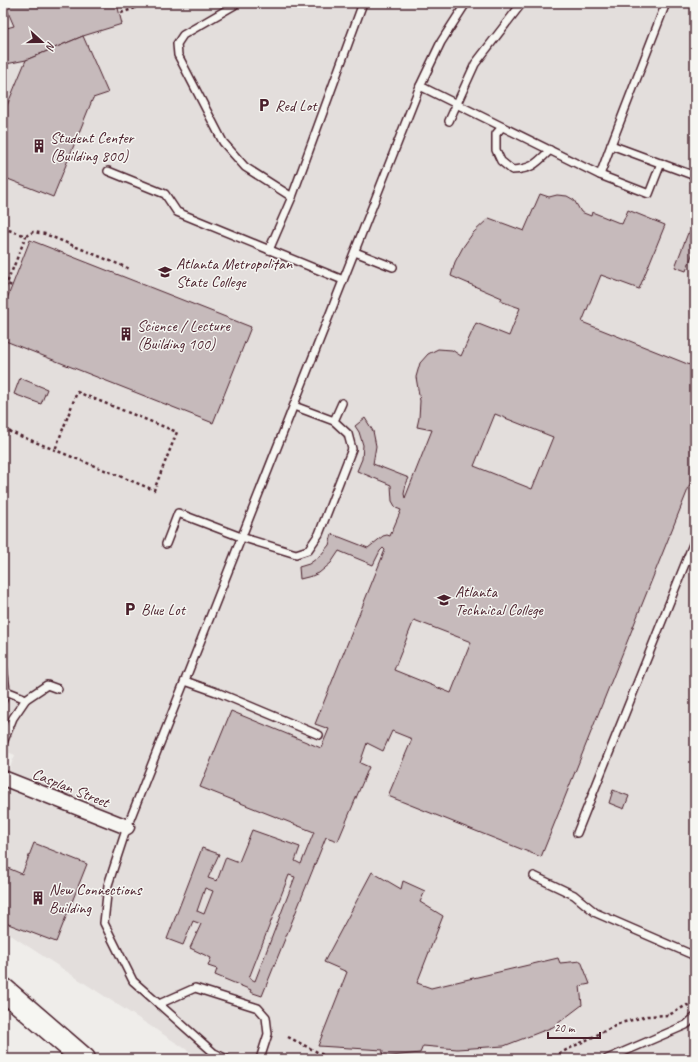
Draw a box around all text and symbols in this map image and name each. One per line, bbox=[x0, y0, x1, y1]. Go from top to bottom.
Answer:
north arrow bbox=[22, 22, 62, 62]
text: N bbox=[43, 40, 59, 53]
place label: Red Lot bbox=[275, 96, 318, 116]
parking icon: Red Lot bbox=[256, 97, 272, 113]
place label: Student Center (Building 800) bbox=[50, 128, 136, 166]
building icon: Student Center (Building 800) bbox=[31, 138, 47, 154]
place label: Atlanta Metropolitan State College bbox=[176, 254, 293, 292]
school or university icon: Atlanta Metropolitan State College bbox=[157, 264, 173, 280]
place label: Science / Lecture (Building 100) bbox=[137, 316, 231, 354]
building icon: Science / Lecture (Building 100) bbox=[118, 326, 134, 342]
place label: Atlanta Technical College bbox=[455, 582, 545, 620]
school or university icon: Atlanta Technical College bbox=[436, 592, 452, 608]
place label: Blue Lot bbox=[141, 600, 187, 620]
parking icon: Blue Lot bbox=[122, 601, 138, 617]
street label: Casplan Street bbox=[29, 764, 113, 813]
place label: New Connections Building bbox=[49, 880, 143, 918]
building icon: New Connections Building bbox=[30, 890, 46, 906]
scale bar bbox=[548, 1014, 600, 1040]
text: 20 m bbox=[554, 1020, 576, 1036]

